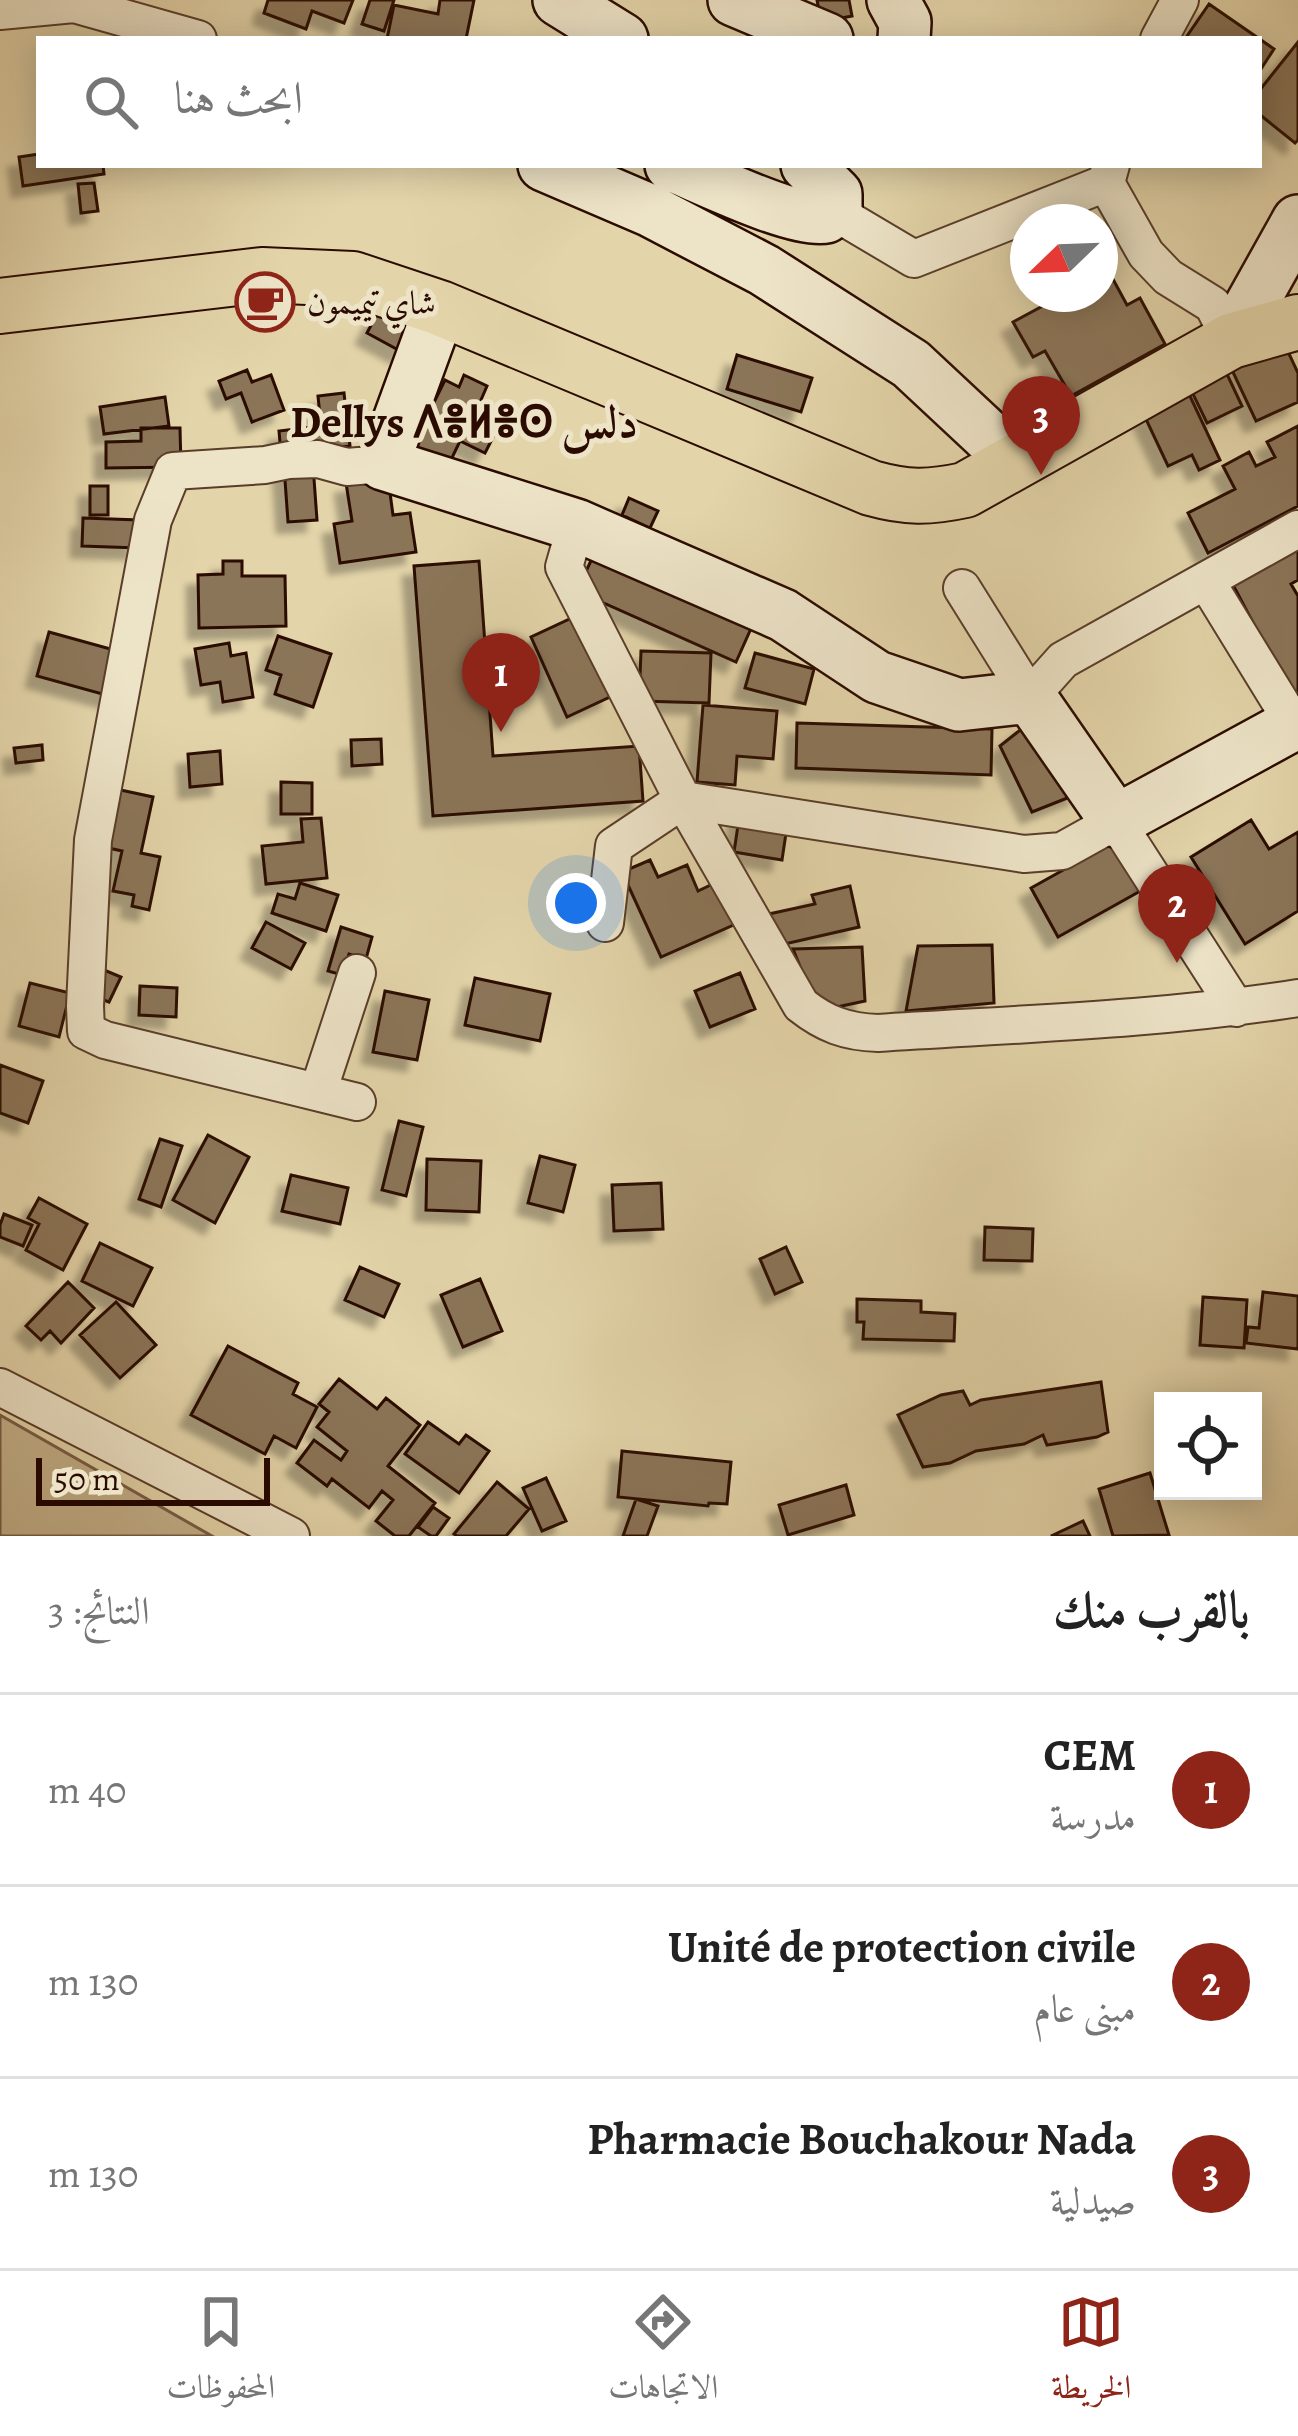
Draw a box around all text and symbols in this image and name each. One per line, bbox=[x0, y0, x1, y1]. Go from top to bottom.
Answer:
search box bbox=[36, 36, 1262, 168]
text: ابحث هنا bbox=[174, 67, 303, 129]
icon: search bbox=[78, 69, 144, 135]
north arrow bbox=[1010, 204, 1118, 312]
cafe icon: شاي تيميمون bbox=[234, 271, 296, 333]
place label: شاي تيميمون bbox=[307, 280, 436, 329]
pin: 3 bbox=[1002, 376, 1080, 475]
district label: Dellys ⴷⴻⵍⴻⵙ دلس bbox=[290, 391, 638, 454]
pin: 1 bbox=[462, 633, 540, 732]
pin: 2 bbox=[1138, 864, 1216, 963]
your location bbox=[546, 873, 606, 933]
map controls bbox=[1154, 1392, 1262, 1500]
button: locate bbox=[1154, 1392, 1262, 1500]
scale bar bbox=[36, 1452, 270, 1505]
text: 50 m bbox=[54, 1456, 120, 1501]
text: بالقرب منك bbox=[1053, 1575, 1250, 1645]
text: النتائج: 3 bbox=[48, 1584, 150, 1637]
text: CEM bbox=[1044, 1724, 1136, 1786]
text: 40 m bbox=[48, 1763, 127, 1816]
text: 1 bbox=[1204, 1763, 1218, 1816]
text: مدرسة bbox=[1050, 1790, 1136, 1843]
text: Unité de protection civile bbox=[668, 1916, 1136, 1978]
text: 130 m bbox=[48, 1955, 139, 2008]
text: 2 bbox=[1202, 1955, 1220, 2008]
text: مبنى عام bbox=[1033, 1982, 1136, 2035]
text: Pharmacie Bouchakour Nada bbox=[587, 2108, 1136, 2170]
text: 130 m bbox=[48, 2147, 139, 2200]
text: 3 bbox=[1203, 2147, 1219, 2200]
text: صيدلية bbox=[1050, 2174, 1136, 2227]
tab: المحفوظات bbox=[166, 2289, 275, 2419]
tab: الاتجاهات bbox=[608, 2289, 718, 2419]
tab: الخريطة bbox=[1051, 2289, 1132, 2419]

